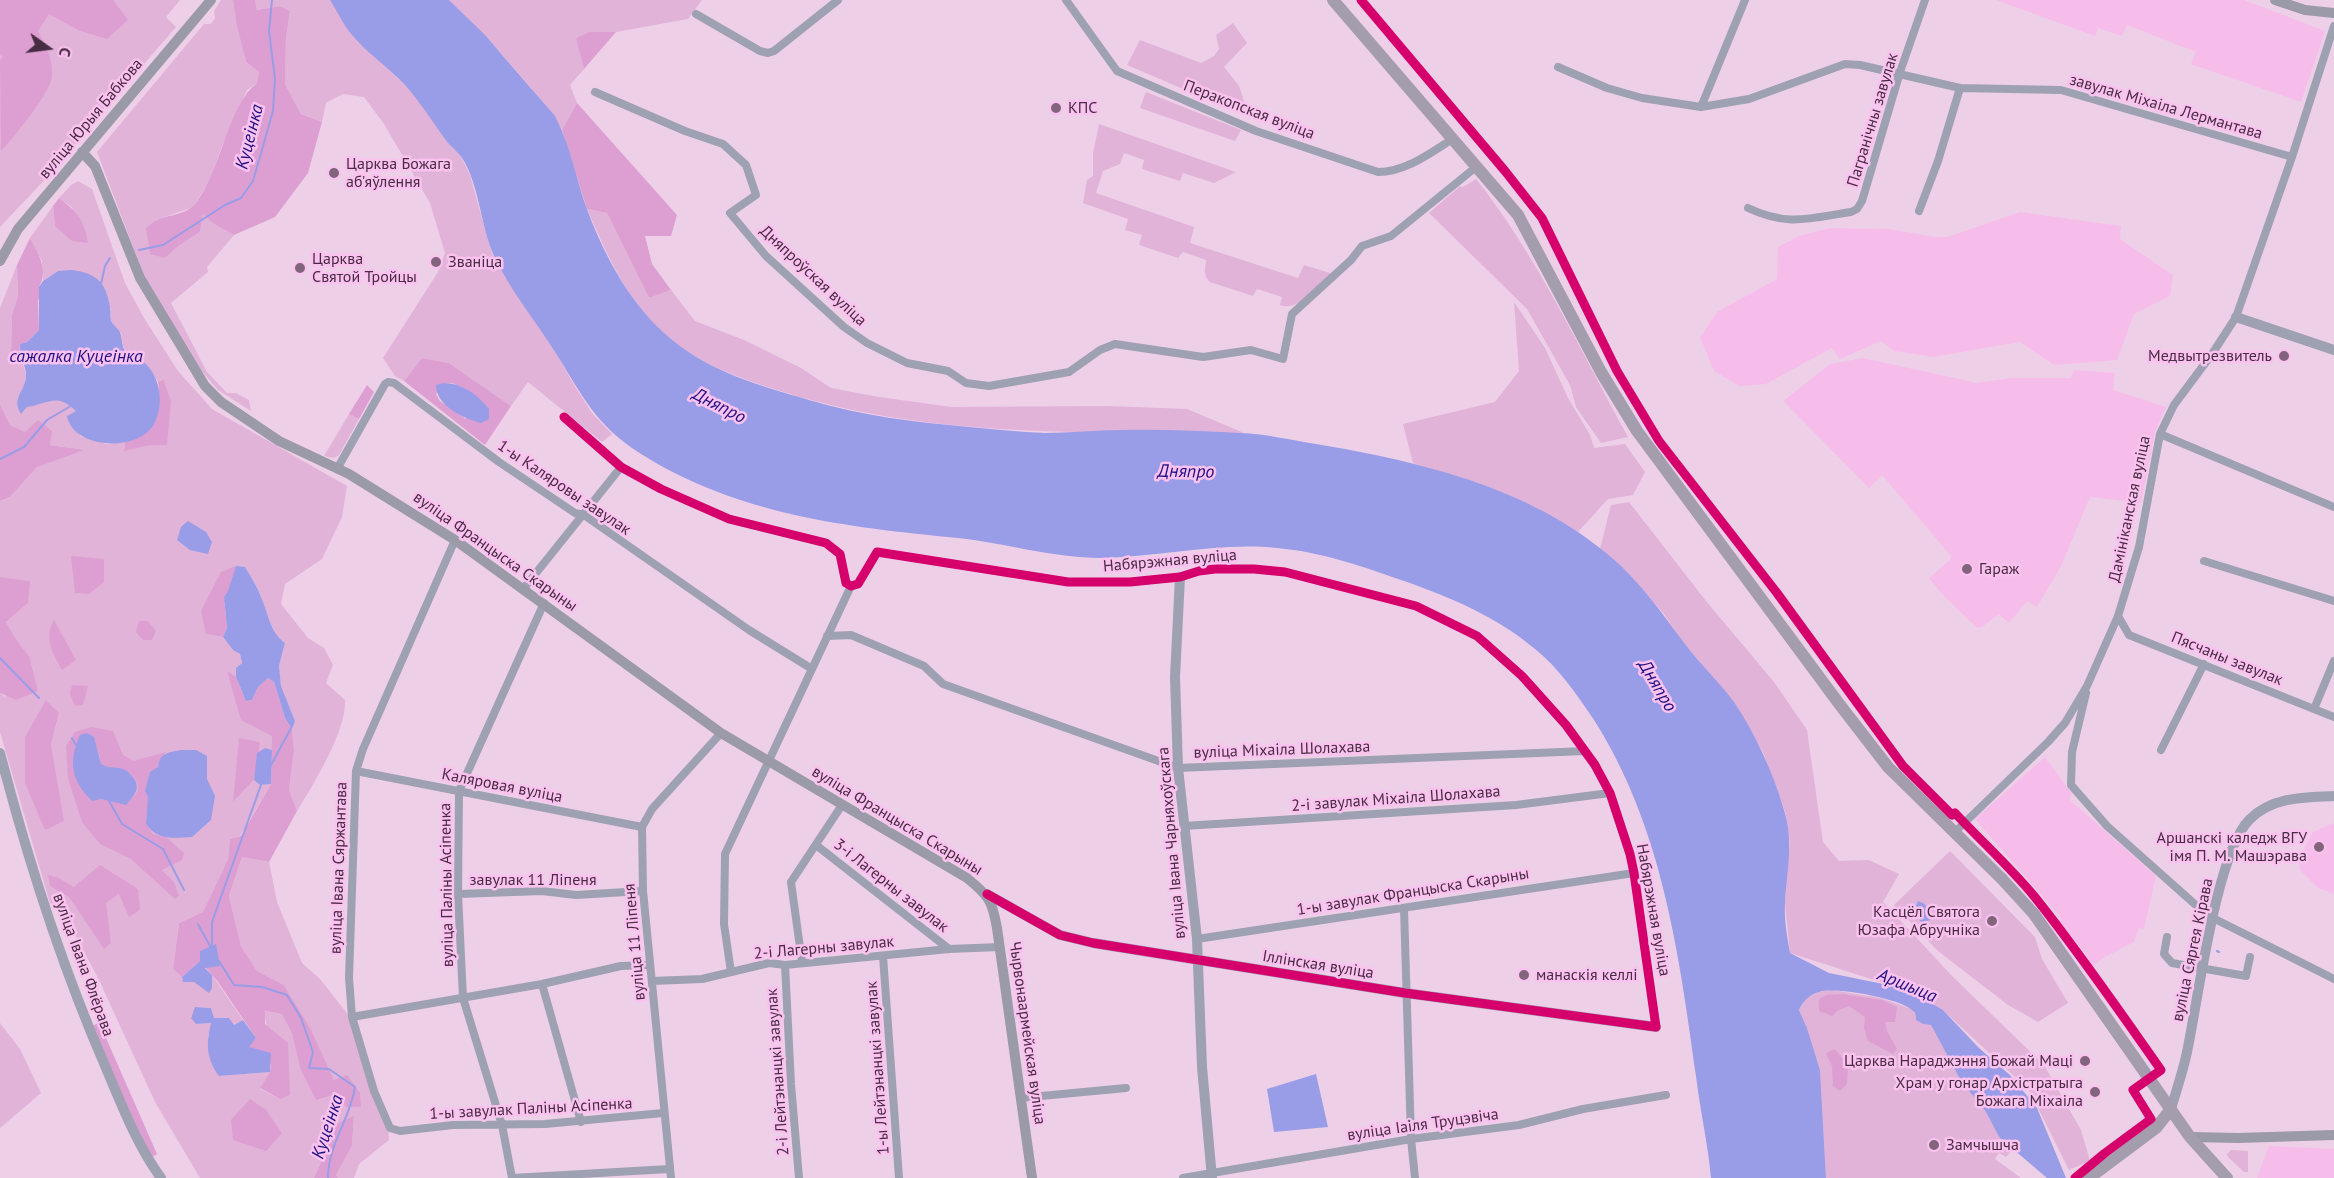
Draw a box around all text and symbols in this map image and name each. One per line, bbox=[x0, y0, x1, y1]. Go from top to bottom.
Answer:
north arrow bbox=[18, 18, 78, 78]
text: С bbox=[55, 46, 76, 59]
street label: Пагранічны завулак bbox=[1843, 51, 1903, 189]
street label: вуліца Юрыя Бабкова bbox=[35, 55, 147, 183]
street label: завулак Міхаіла Лермантава bbox=[2067, 70, 2265, 144]
street label: Перакопская вуліца bbox=[1181, 76, 1317, 144]
place label: КПС bbox=[1068, 98, 1097, 118]
marker: КПС bbox=[1049, 101, 1063, 115]
water label: Куцеінка bbox=[232, 102, 268, 172]
place label: Царква Божага аб'яўлення bbox=[346, 154, 451, 192]
marker: Царква Божага аб'яўлення bbox=[327, 166, 341, 180]
street label: Дняпроўская вуліца bbox=[756, 222, 870, 330]
place label: Царква Святой Тройцы bbox=[312, 249, 417, 287]
place label: Званіца bbox=[448, 252, 502, 272]
marker: Званіца bbox=[429, 255, 443, 269]
marker: Царква Святой Тройцы bbox=[293, 261, 307, 275]
water label: сажалка Куцеінка bbox=[9, 346, 143, 368]
place label: Медвытрезвитель bbox=[2148, 346, 2272, 366]
marker: Медвытрезвитель bbox=[2277, 349, 2291, 363]
water label: Дняпро bbox=[689, 383, 749, 429]
street label: Дамініканская вуліца bbox=[2105, 434, 2155, 584]
street label: 1-ы Каляровы завулак bbox=[494, 436, 634, 540]
water label: Дняпро bbox=[1157, 461, 1215, 483]
street label: вуліца Францыска Скарыны bbox=[409, 488, 581, 616]
street label: Набярэжная вуліца bbox=[1102, 546, 1238, 576]
place label: Гараж bbox=[1979, 559, 2019, 579]
marker: Гараж bbox=[1960, 562, 1974, 576]
street label: Пясчаны завулак bbox=[2168, 628, 2286, 690]
water label: Дняпро bbox=[1633, 656, 1681, 716]
street label: вуліца Міхаіла Шолахава bbox=[1193, 737, 1371, 763]
street label: вуліца Івана Чарняхоўскага bbox=[1154, 746, 1190, 940]
street label: вуліца Францыска Скарыны bbox=[808, 762, 986, 880]
street label: Каляровая вуліца bbox=[440, 765, 564, 807]
street label: вуліца Івана Сяржантава bbox=[326, 781, 352, 955]
street label: 2-і завулак Міхаіла Шолахава bbox=[1291, 782, 1501, 816]
street label: вуліца Паліны Асіпенка bbox=[436, 803, 458, 967]
place label: Аршанскі каледж ВГУ імя П. М. Машэрава bbox=[2157, 828, 2307, 866]
street label: 3-і Лагерны завулак bbox=[830, 835, 952, 937]
marker: Аршанскі каледж ВГУ імя П. М. Машэрава bbox=[2312, 840, 2326, 854]
street label: Набярэжная вуліца bbox=[1632, 842, 1674, 978]
street label: 1-ы завулак Францыска Скарыны bbox=[1296, 864, 1530, 920]
street label: завулак 11 Ліпеня bbox=[469, 870, 597, 890]
street label: вуліца Сяргея Кірава bbox=[2168, 877, 2218, 1023]
street label: вуліца 11 Ліпеня bbox=[620, 883, 650, 1001]
street label: вуліца Івана Флёрава bbox=[48, 891, 118, 1039]
place label: Касцёл Святога Юзафа Абручніка bbox=[1857, 902, 1980, 940]
marker: Касцёл Святога Юзафа Абручніка bbox=[1985, 914, 1999, 928]
street label: 2-і Лагерны завулак bbox=[753, 932, 895, 964]
street label: Чырвонаармейская вуліца bbox=[1005, 940, 1049, 1126]
street label: Іллінская вуліца bbox=[1261, 947, 1375, 983]
water label: Аршыца bbox=[1874, 964, 1940, 1008]
place label: манаскія келлі bbox=[1536, 965, 1637, 985]
marker: манаскія келлі bbox=[1517, 968, 1531, 982]
street label: 1-ы Лейтэнанцкі завулак bbox=[862, 981, 894, 1155]
street label: 2-і Лейтэнанцкі завулак bbox=[763, 988, 793, 1156]
place label: Царква Нараджэння Божай Маці bbox=[1844, 1051, 2073, 1071]
marker: Царква Нараджэння Божай Маці bbox=[2078, 1054, 2092, 1068]
place label: Храм у гонар Архістратыга Божага Міхаіла bbox=[1896, 1073, 2083, 1111]
marker: Храм у гонар Архістратыга Божага Міхаіла bbox=[2088, 1085, 2102, 1099]
water label: Куцеінка bbox=[307, 1092, 349, 1162]
street label: 1-ы завулак Паліны Асіпенка bbox=[429, 1094, 633, 1124]
street label: вуліца Іаіля Труцэвіча bbox=[1346, 1105, 1500, 1145]
place label: Замчышча bbox=[1946, 1135, 2019, 1155]
marker: Замчышча bbox=[1927, 1138, 1941, 1152]

